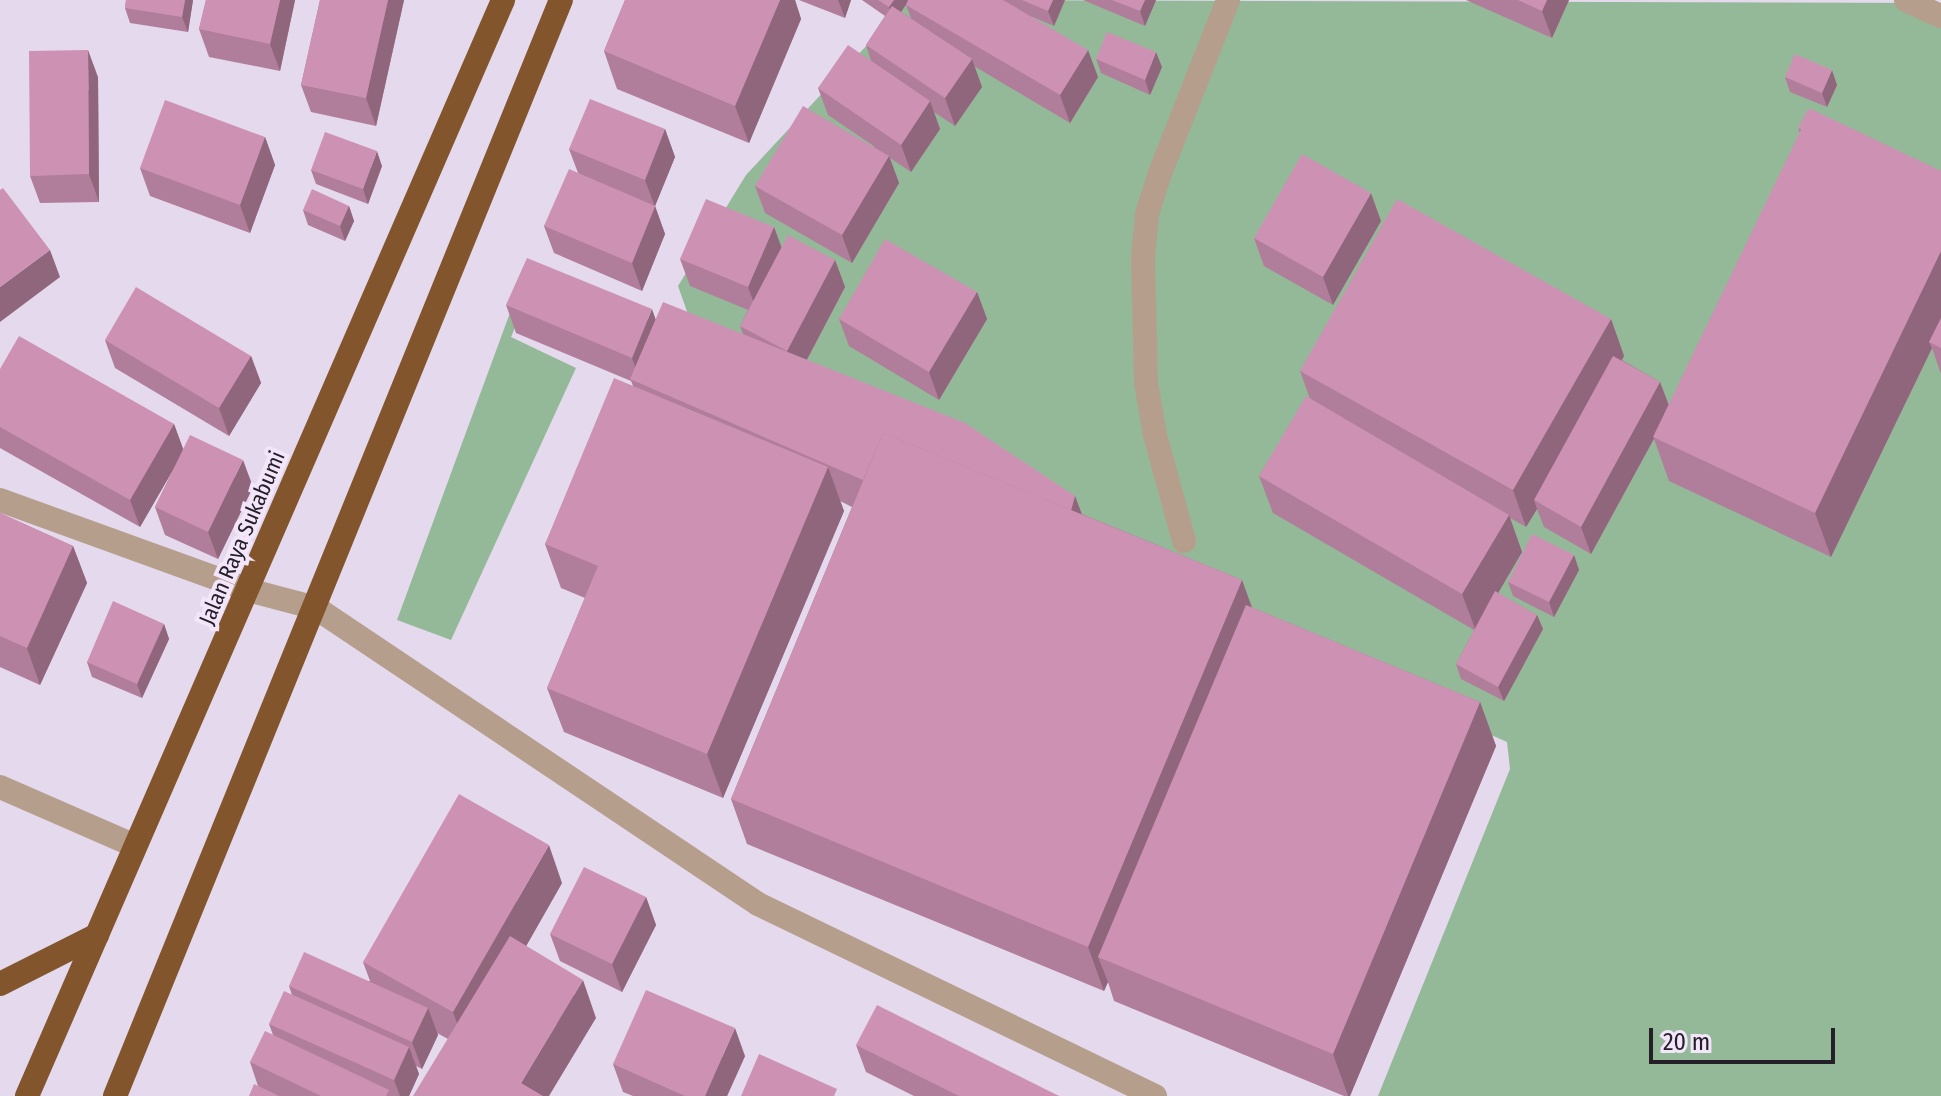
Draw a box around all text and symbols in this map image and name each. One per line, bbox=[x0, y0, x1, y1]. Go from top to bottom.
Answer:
street label: Jalan Raya Sukabumi bbox=[193, 447, 291, 629]
scale bar bbox=[1653, 1012, 1839, 1062]
text: 20 m bbox=[1663, 1028, 1710, 1056]

